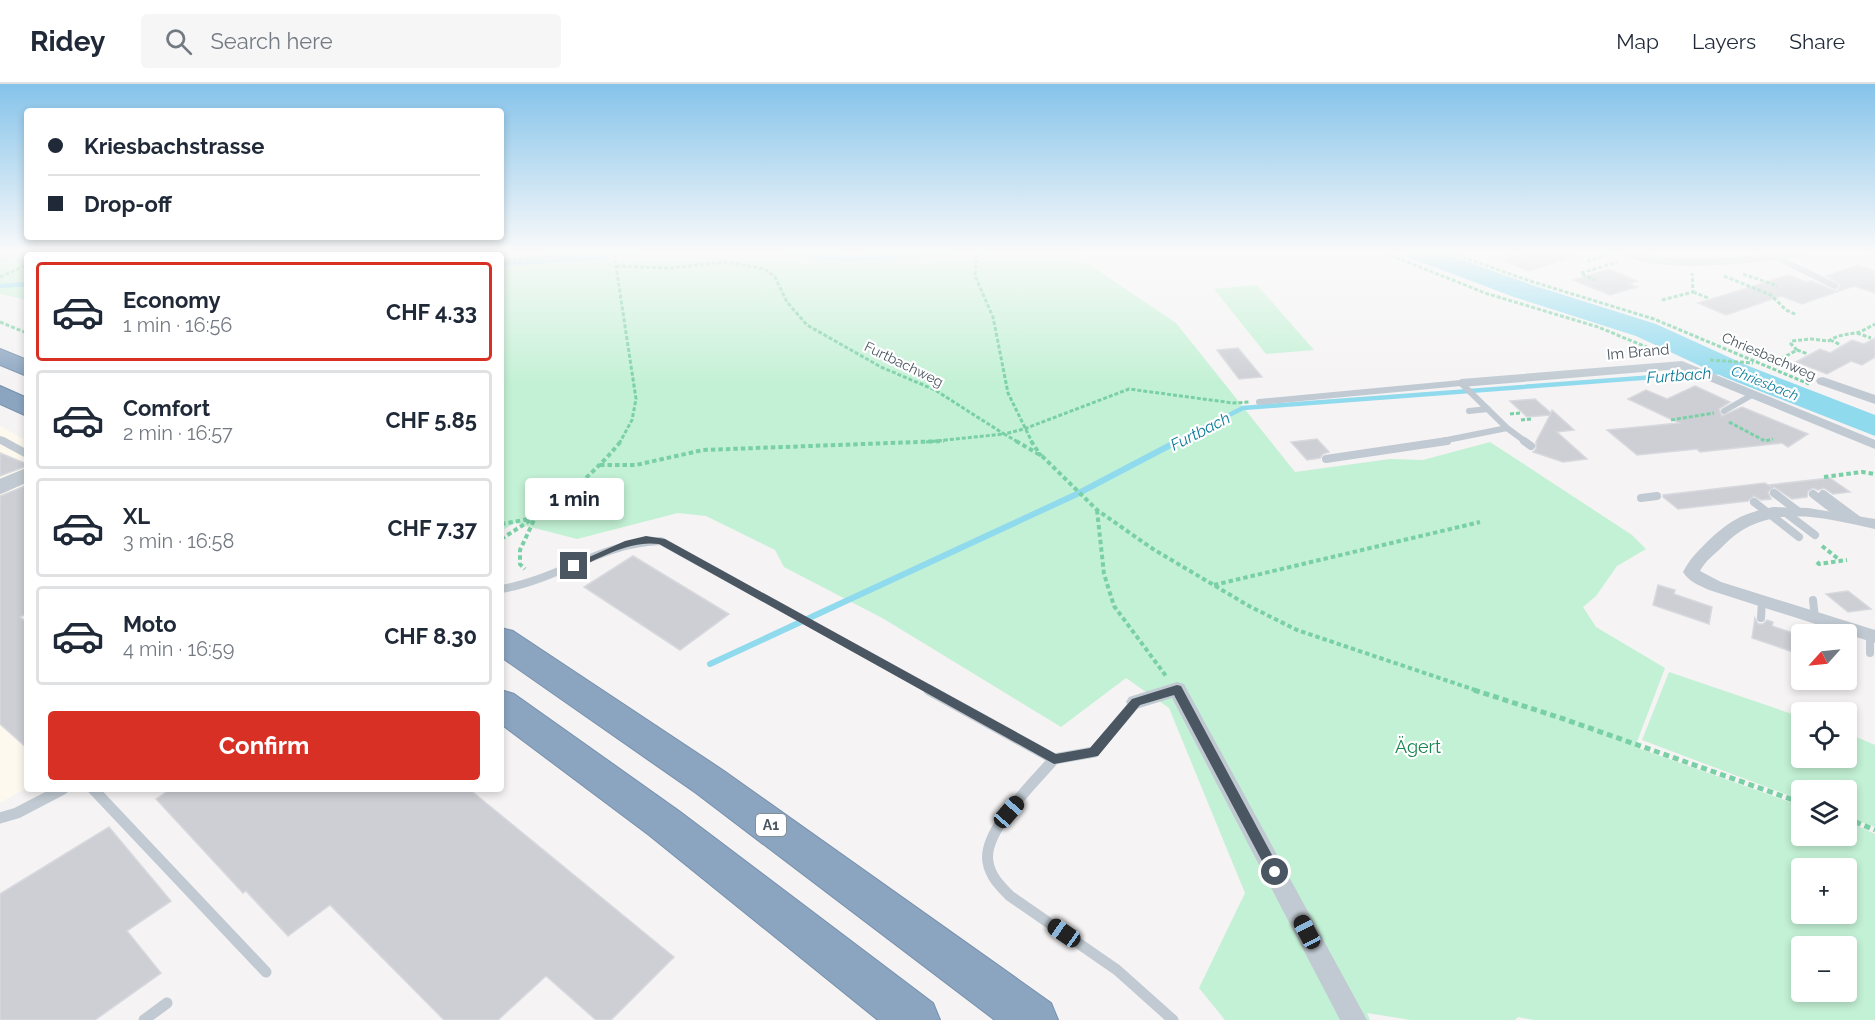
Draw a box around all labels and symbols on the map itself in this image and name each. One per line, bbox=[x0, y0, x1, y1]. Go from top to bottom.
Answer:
street label: Chriesbachweg bbox=[1719, 329, 1819, 383]
street label: Furtbachweg bbox=[862, 338, 946, 390]
street label: Im Brand bbox=[1606, 340, 1670, 364]
water label: Chriesbach bbox=[1729, 362, 1801, 404]
water label: Furtbach bbox=[1646, 364, 1712, 387]
water label: Furtbach bbox=[1167, 408, 1233, 455]
callout: 1 min bbox=[524, 479, 624, 521]
route end bbox=[560, 552, 587, 579]
north arrow bbox=[1791, 624, 1857, 690]
park label: Ägert bbox=[1395, 736, 1441, 757]
car bbox=[990, 793, 1028, 831]
road number: A1 bbox=[756, 814, 786, 836]
route start bbox=[1261, 858, 1288, 885]
car bbox=[1291, 912, 1323, 952]
car bbox=[1044, 915, 1084, 951]

